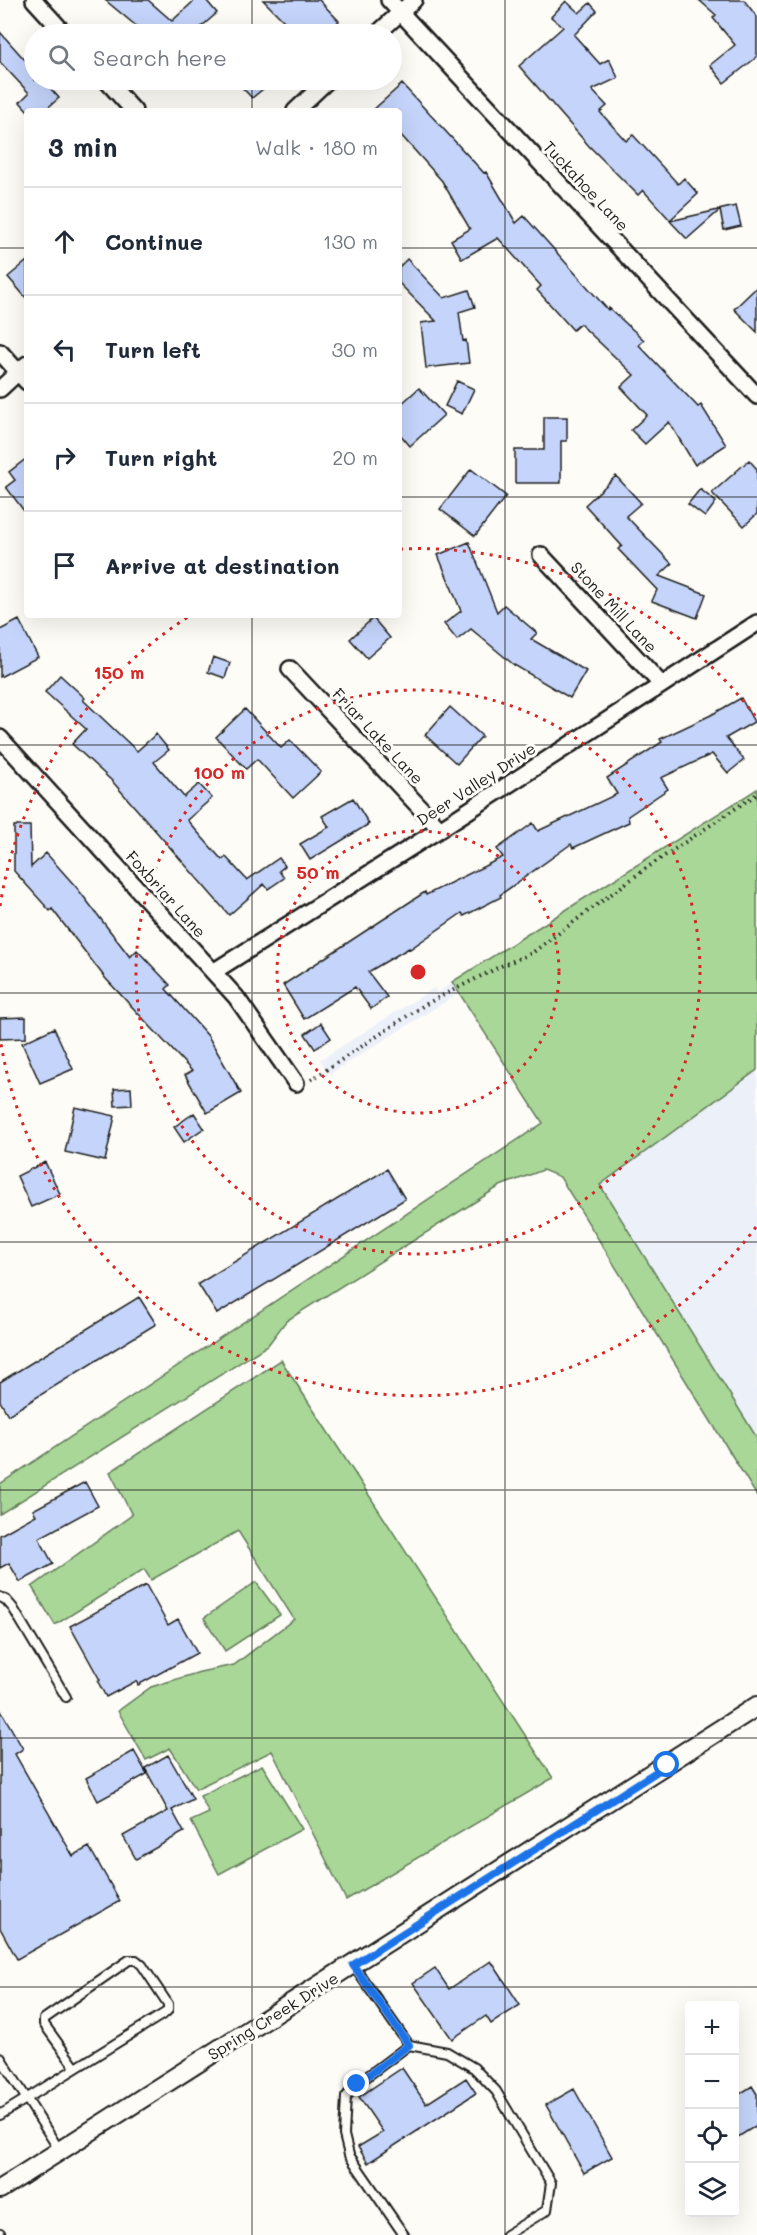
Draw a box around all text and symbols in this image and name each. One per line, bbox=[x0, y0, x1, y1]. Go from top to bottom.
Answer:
search box bbox=[24, 24, 402, 90]
icon: search bbox=[45, 41, 78, 74]
text: Search here bbox=[93, 43, 227, 72]
text: 3 min bbox=[48, 130, 117, 164]
text: Walk · 180 m bbox=[255, 134, 378, 160]
street label: Tuckahoe Lane bbox=[539, 136, 634, 235]
icon: ahead bbox=[48, 225, 81, 258]
text: Continue bbox=[105, 227, 203, 256]
text: 130 m bbox=[323, 228, 378, 254]
icon: left bbox=[48, 333, 81, 366]
text: Turn left bbox=[105, 335, 201, 364]
text: 30 m bbox=[332, 336, 378, 362]
icon: right bbox=[48, 441, 81, 474]
text: Turn right bbox=[105, 443, 217, 472]
text: 20 m bbox=[332, 444, 378, 470]
icon: arrive bbox=[48, 549, 81, 582]
text: Arrive at destination bbox=[105, 551, 340, 580]
street label: Stone Mill Lane bbox=[567, 557, 662, 657]
text: 150 m bbox=[94, 660, 144, 684]
street label: Friar Lake Lane bbox=[328, 683, 428, 788]
street label: Deer Valley Drive bbox=[412, 737, 539, 830]
text: 100 m bbox=[193, 760, 245, 784]
street label: Foxbriar Lane bbox=[122, 846, 211, 942]
text: 50 m bbox=[297, 860, 339, 884]
centre of rings bbox=[408, 962, 428, 982]
route start bbox=[653, 1751, 679, 1777]
street label: Spring Creek Drive bbox=[203, 1967, 342, 2064]
map controls bbox=[685, 2001, 739, 2217]
button: + bbox=[685, 2001, 739, 2055]
button: − bbox=[685, 2055, 739, 2109]
route end bbox=[343, 2070, 369, 2096]
button: locate bbox=[685, 2109, 739, 2163]
button: layers bbox=[685, 2163, 739, 2217]

